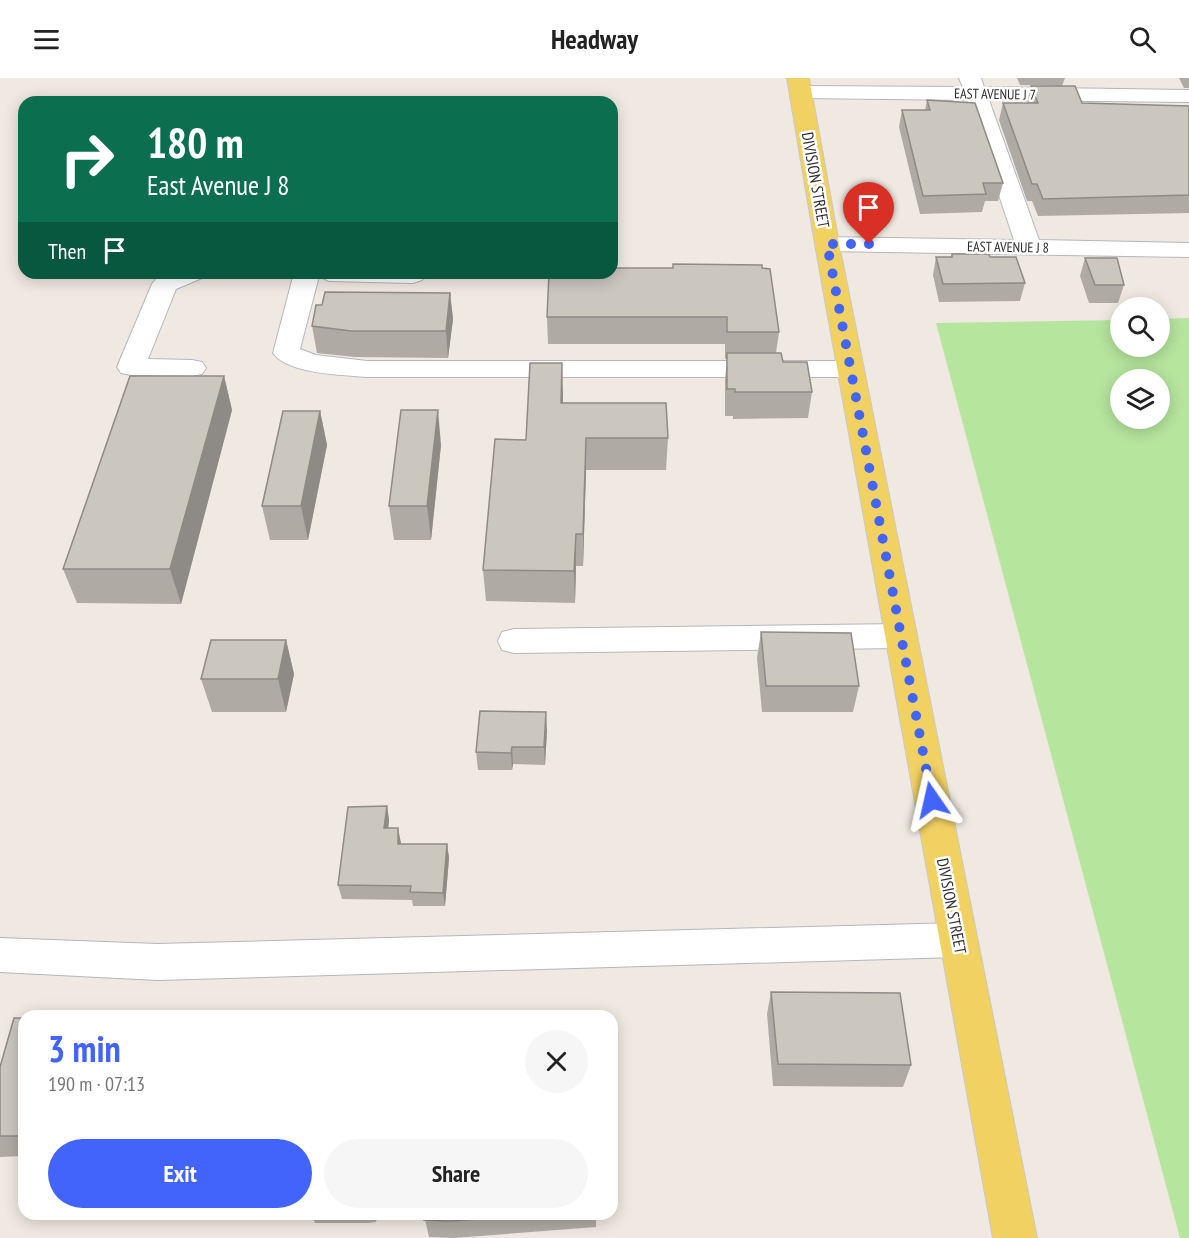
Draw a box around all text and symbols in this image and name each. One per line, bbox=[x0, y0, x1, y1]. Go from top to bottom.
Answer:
text: Headway bbox=[551, 22, 638, 56]
icon: menu bbox=[30, 23, 63, 56]
icon: search bbox=[1126, 23, 1159, 56]
street label: EAST AVENUE J 7 bbox=[954, 84, 1036, 104]
text: 180 m bbox=[147, 115, 244, 170]
icon: right bbox=[48, 120, 126, 198]
street label: DIVISION STREET bbox=[798, 130, 834, 230]
text: East Avenue J 8 bbox=[147, 168, 289, 202]
pin bbox=[843, 182, 894, 244]
icon: arrive bbox=[852, 191, 885, 224]
icon: arrive bbox=[98, 234, 131, 267]
text: Then bbox=[48, 237, 86, 265]
street label: EAST AVENUE J 8 bbox=[967, 237, 1049, 257]
map controls bbox=[1110, 297, 1170, 429]
button: search bbox=[1110, 297, 1170, 357]
button: layers bbox=[1110, 369, 1170, 429]
position arrow bbox=[900, 768, 964, 832]
street label: DIVISION STREET bbox=[933, 856, 971, 956]
text: 3 min bbox=[48, 1025, 121, 1072]
button: close bbox=[525, 1030, 588, 1093]
text: 190 m · 07:13 bbox=[48, 1071, 145, 1097]
button: Exit bbox=[48, 1139, 312, 1208]
button: Share bbox=[324, 1139, 588, 1208]

